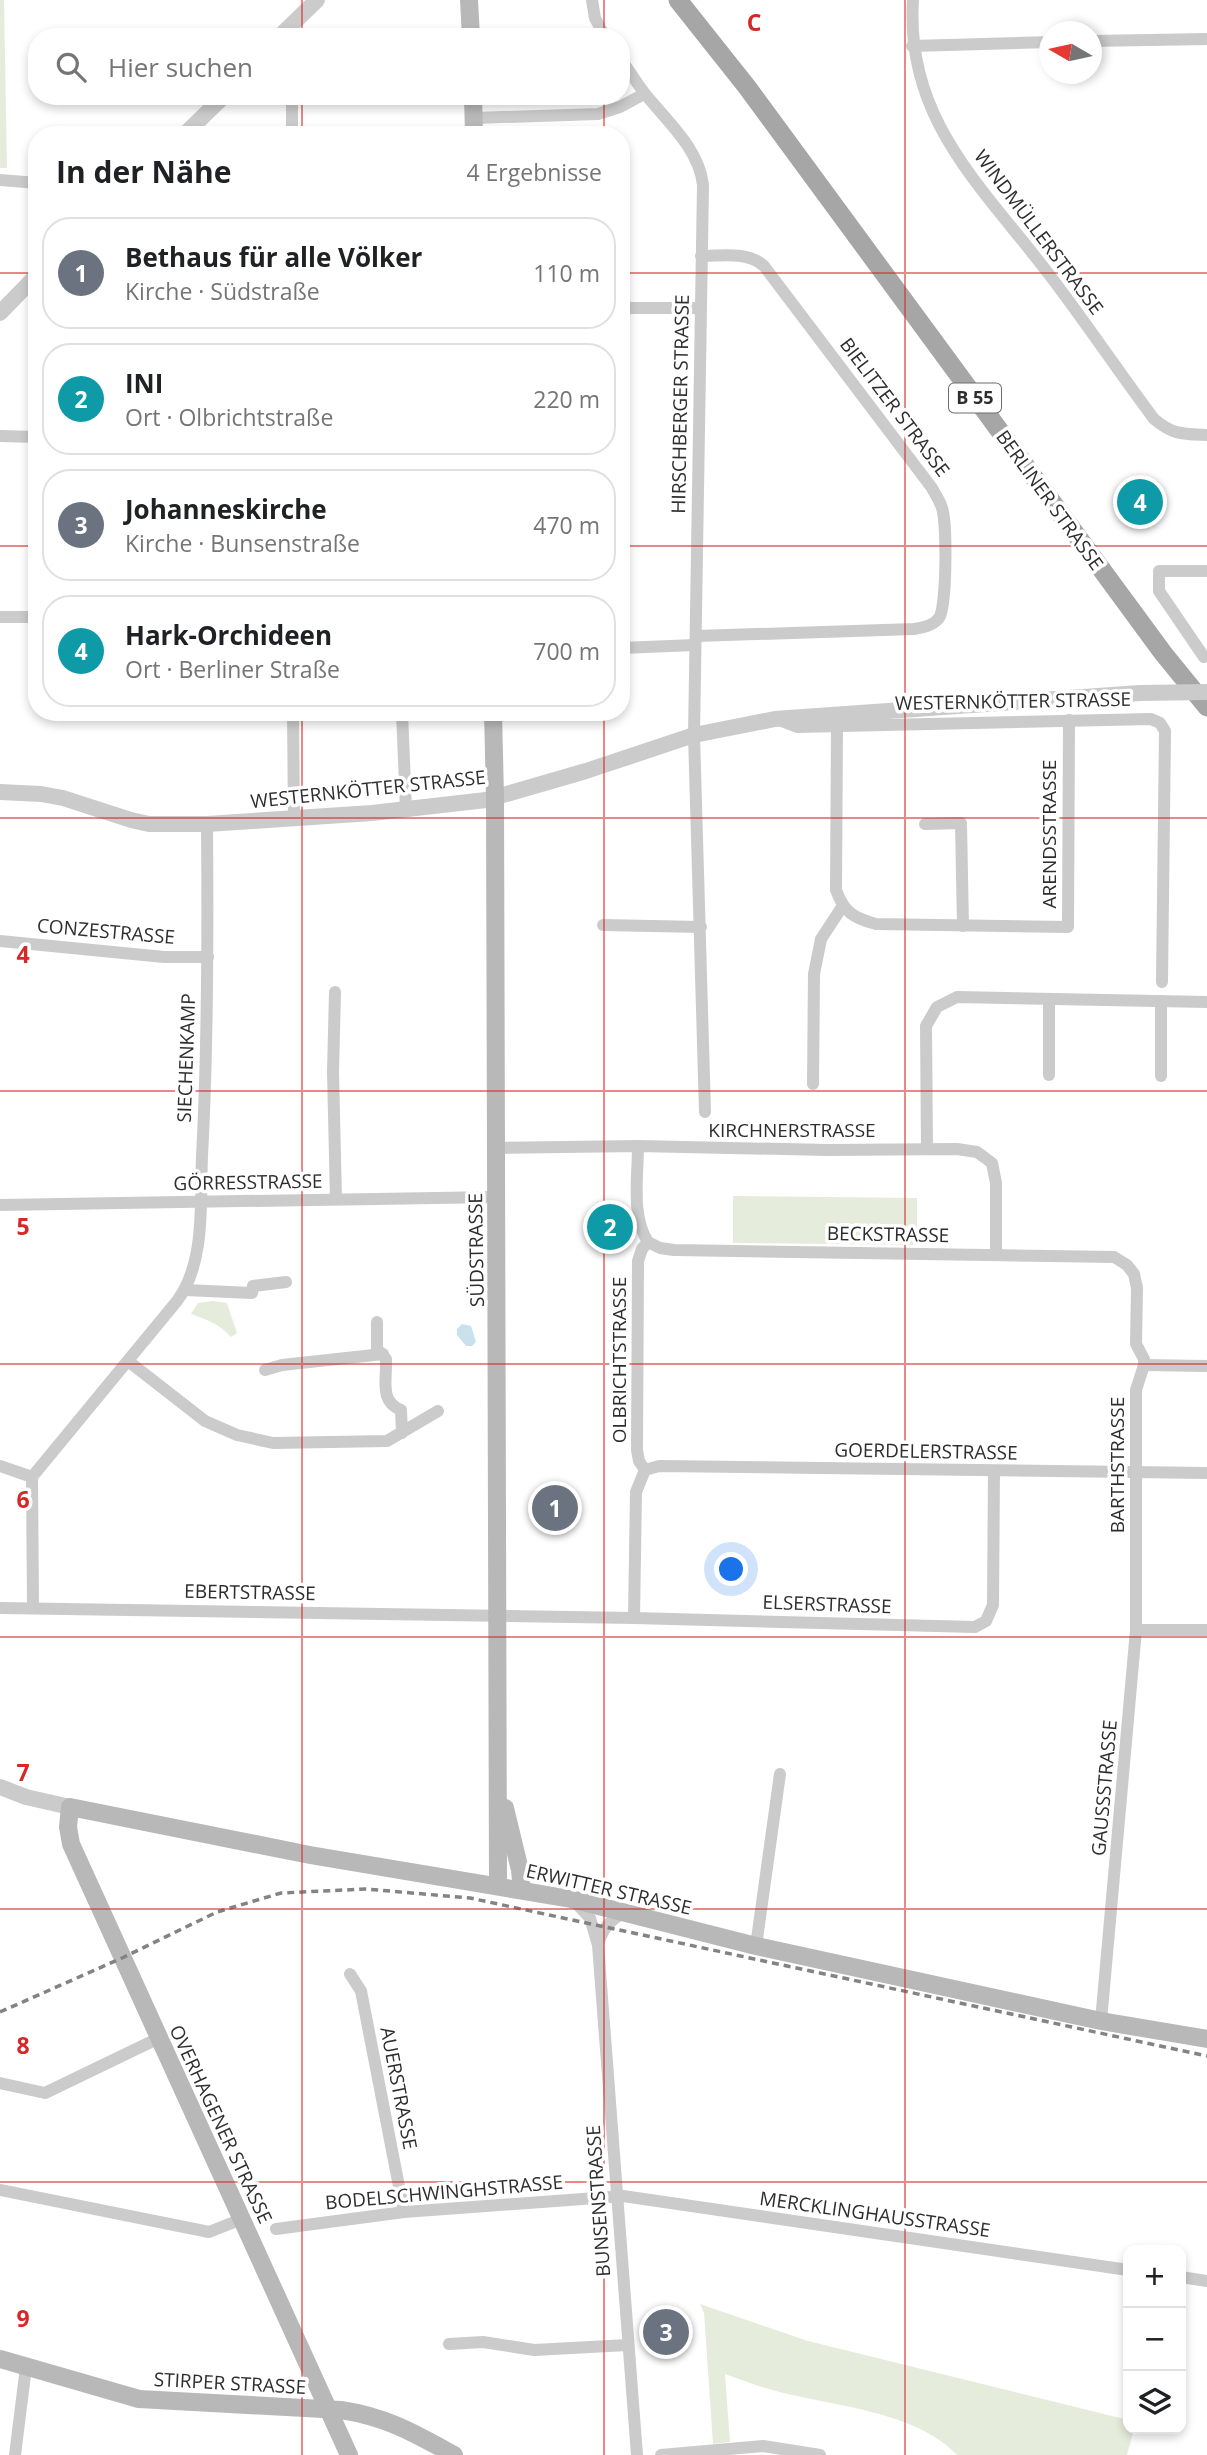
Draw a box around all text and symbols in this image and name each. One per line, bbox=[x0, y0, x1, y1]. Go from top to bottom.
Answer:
text: C bbox=[747, 6, 761, 38]
north arrow bbox=[1039, 21, 1102, 84]
search box bbox=[28, 28, 630, 105]
icon: search bbox=[52, 48, 90, 86]
text: Hier suchen bbox=[108, 49, 253, 85]
street label: WINDMÜLLERSTRASSE bbox=[968, 144, 1110, 320]
text: In der Nähe bbox=[56, 151, 232, 192]
text: 4 Ergebnisse bbox=[466, 156, 602, 188]
text: Bethaus für alle Völker bbox=[125, 239, 422, 275]
text: 1 bbox=[74, 257, 88, 289]
text: 110 m bbox=[533, 257, 600, 289]
text: Kirche · Südstraße bbox=[125, 275, 320, 307]
street label: HIRSCHBERGER STRASSE bbox=[665, 294, 695, 514]
street label: BIELITZER STRASSE bbox=[834, 332, 956, 482]
text: INI bbox=[125, 365, 163, 401]
text: 2 bbox=[74, 383, 88, 415]
text: 220 m bbox=[533, 383, 600, 415]
road number: B 55 bbox=[949, 384, 1001, 412]
text: Ort · Olbrichtstraße bbox=[125, 401, 333, 433]
street label: BERLINER STRASSE bbox=[990, 425, 1110, 575]
pin: 4 bbox=[1117, 476, 1163, 528]
text: Johanneskirche bbox=[125, 491, 327, 527]
text: 3 bbox=[74, 509, 88, 541]
text: 470 m bbox=[533, 509, 600, 541]
text: Kirche · Bunsenstraße bbox=[125, 527, 360, 559]
text: Hark-Orchideen bbox=[125, 617, 332, 653]
text: 4 bbox=[74, 635, 88, 667]
text: 700 m bbox=[533, 635, 600, 667]
text: Ort · Berliner Straße bbox=[125, 653, 340, 685]
street label: WESTERNKÖTTER STRASSE bbox=[895, 686, 1131, 716]
street label: ARENDSSTRASSE bbox=[1036, 760, 1062, 908]
street label: WESTERNKÖTTER STRASSE bbox=[249, 764, 487, 814]
street label: CONZESTRASSE bbox=[36, 912, 176, 950]
text: 4 bbox=[16, 938, 30, 970]
street label: SIECHENKAMP bbox=[171, 993, 201, 1123]
street label: KIRCHNERSTRASSE bbox=[708, 1117, 876, 1143]
street label: GÖRRESSTRASSE bbox=[173, 1168, 323, 1196]
street label: SÜDSTRASSE bbox=[462, 1193, 490, 1307]
pin: 2 bbox=[587, 1201, 633, 1253]
text: 5 bbox=[16, 1210, 30, 1242]
street label: BECKSTRASSE bbox=[827, 1220, 949, 1248]
street label: OLBRICHTSTRASSE bbox=[606, 1277, 632, 1443]
street label: BARTHSTRASSE bbox=[1104, 1397, 1130, 1533]
street label: GOERDELERSTRASSE bbox=[834, 1436, 1018, 1466]
pin: 1 bbox=[532, 1482, 578, 1534]
text: 6 bbox=[16, 1483, 30, 1515]
your location bbox=[714, 1552, 748, 1586]
street label: EBERTSTRASSE bbox=[184, 1578, 316, 1606]
street label: ELSERSTRASSE bbox=[762, 1589, 892, 1619]
street label: GAUSSSTRASSE bbox=[1085, 1719, 1123, 1857]
text: 7 bbox=[16, 1756, 30, 1788]
street label: ERWITTER STRASSE bbox=[524, 1857, 694, 1921]
street label: OVERHAGENER STRASSE bbox=[164, 2020, 278, 2228]
street label: AUERSTRASSE bbox=[374, 2025, 424, 2151]
text: 8 bbox=[16, 2029, 30, 2061]
street label: BUNSENSTRASSE bbox=[580, 2124, 616, 2278]
street label: BODELSCHWINGHSTRASSE bbox=[324, 2169, 564, 2215]
street label: MERCKLINGHAUSSTRASSE bbox=[758, 2185, 992, 2243]
map controls bbox=[1123, 2245, 1186, 2434]
button: + bbox=[1123, 2245, 1186, 2308]
text: 9 bbox=[16, 2302, 30, 2334]
pin: 3 bbox=[643, 2306, 689, 2358]
button: − bbox=[1123, 2308, 1186, 2371]
street label: STIRPER STRASSE bbox=[153, 2366, 307, 2400]
button: layers bbox=[1123, 2371, 1186, 2434]

